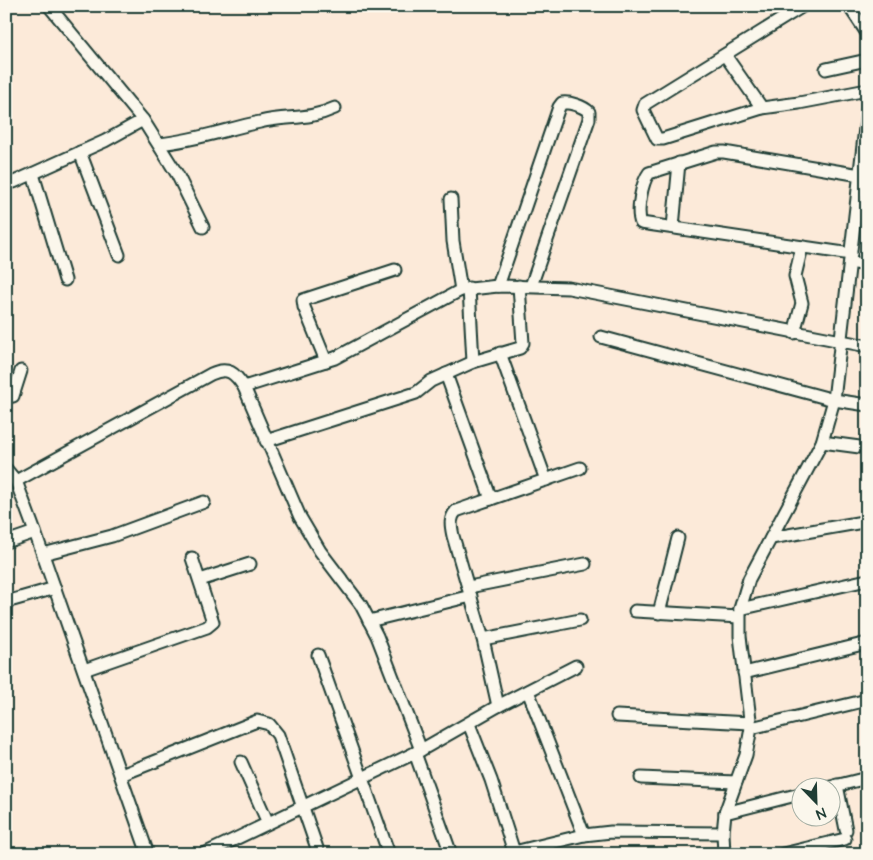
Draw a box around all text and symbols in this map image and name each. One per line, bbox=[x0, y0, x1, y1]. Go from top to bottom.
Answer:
north arrow bbox=[790, 778, 840, 828]
text: N bbox=[813, 802, 829, 824]

